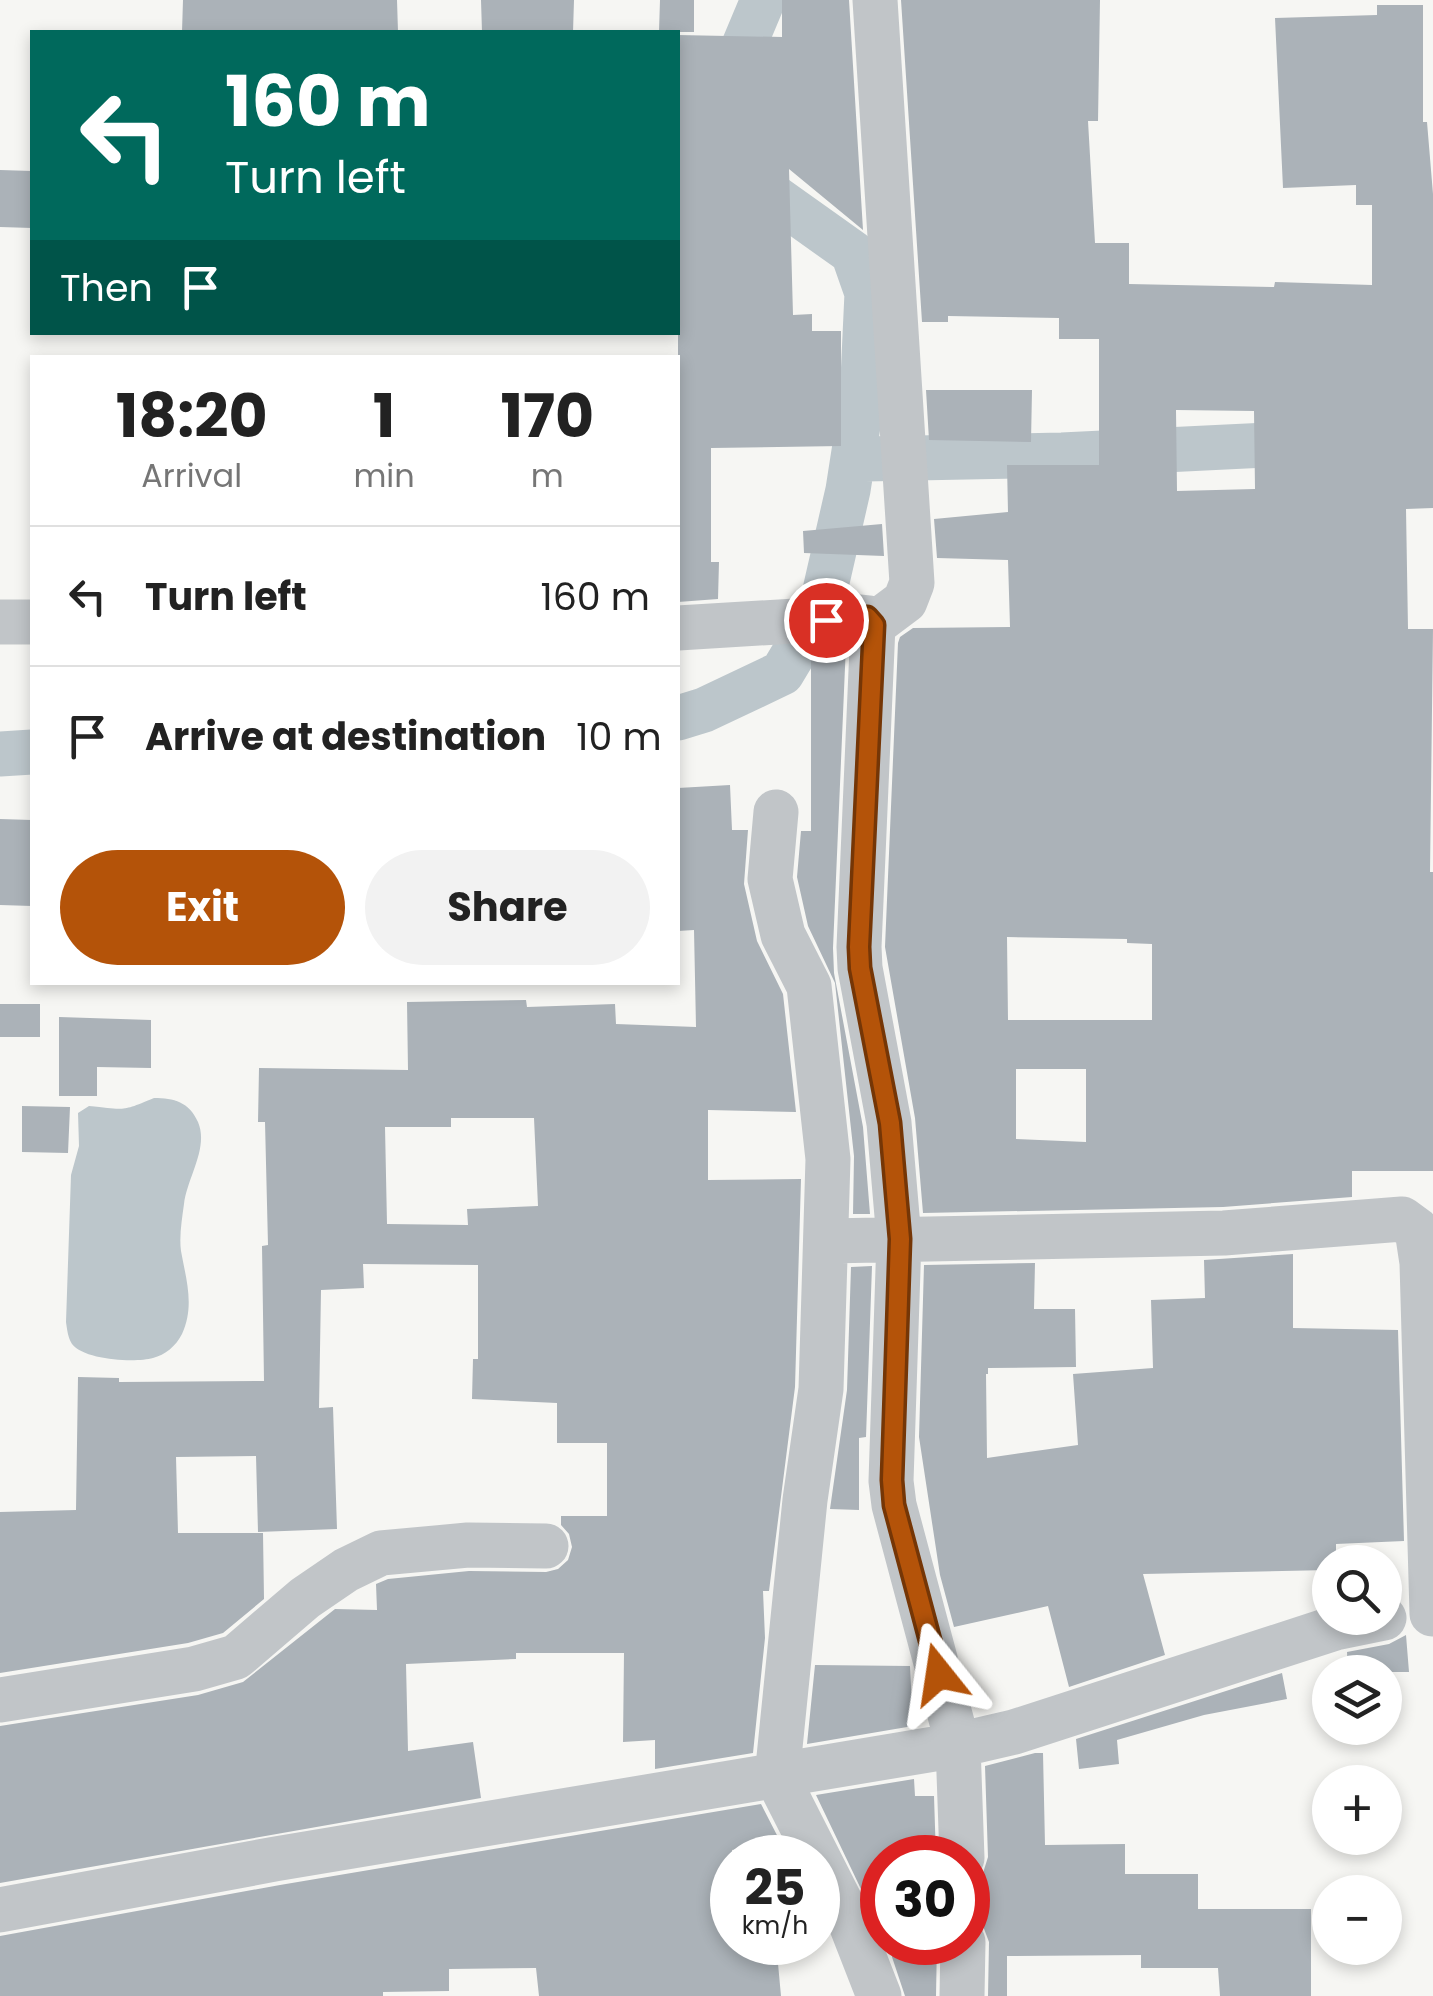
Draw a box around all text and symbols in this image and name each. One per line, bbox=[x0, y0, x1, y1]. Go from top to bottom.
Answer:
text: 160 m bbox=[225, 52, 431, 151]
icon: left bbox=[60, 70, 190, 200]
text: Turn left bbox=[225, 146, 406, 209]
icon: arrive bbox=[173, 260, 228, 315]
text: Then bbox=[60, 261, 153, 314]
text: 18:20 bbox=[116, 374, 268, 458]
text: 1 bbox=[373, 374, 395, 458]
text: 170 bbox=[500, 374, 594, 458]
text: Arrival bbox=[141, 453, 242, 498]
text: min bbox=[353, 453, 415, 498]
text: m bbox=[531, 453, 564, 498]
icon: left bbox=[60, 569, 115, 624]
text: Turn left bbox=[145, 570, 307, 623]
text: 160 m bbox=[541, 570, 650, 623]
pin bbox=[784, 578, 869, 663]
icon: arrive bbox=[799, 593, 854, 648]
icon: arrive bbox=[60, 709, 115, 764]
text: Arrive at destination bbox=[145, 710, 546, 763]
text: 10 m bbox=[576, 710, 662, 763]
button: Exit bbox=[60, 850, 345, 965]
button: Share bbox=[365, 850, 650, 965]
map controls bbox=[1312, 1545, 1402, 1965]
button: search bbox=[1312, 1545, 1402, 1635]
position arrow bbox=[887, 1622, 991, 1726]
button: layers bbox=[1312, 1655, 1402, 1745]
button: + bbox=[1312, 1765, 1402, 1855]
speed limit sign: 30 bbox=[860, 1835, 990, 1965]
text: 25 bbox=[744, 1852, 806, 1923]
button: − bbox=[1312, 1875, 1402, 1965]
text: km/h bbox=[742, 1908, 808, 1943]

